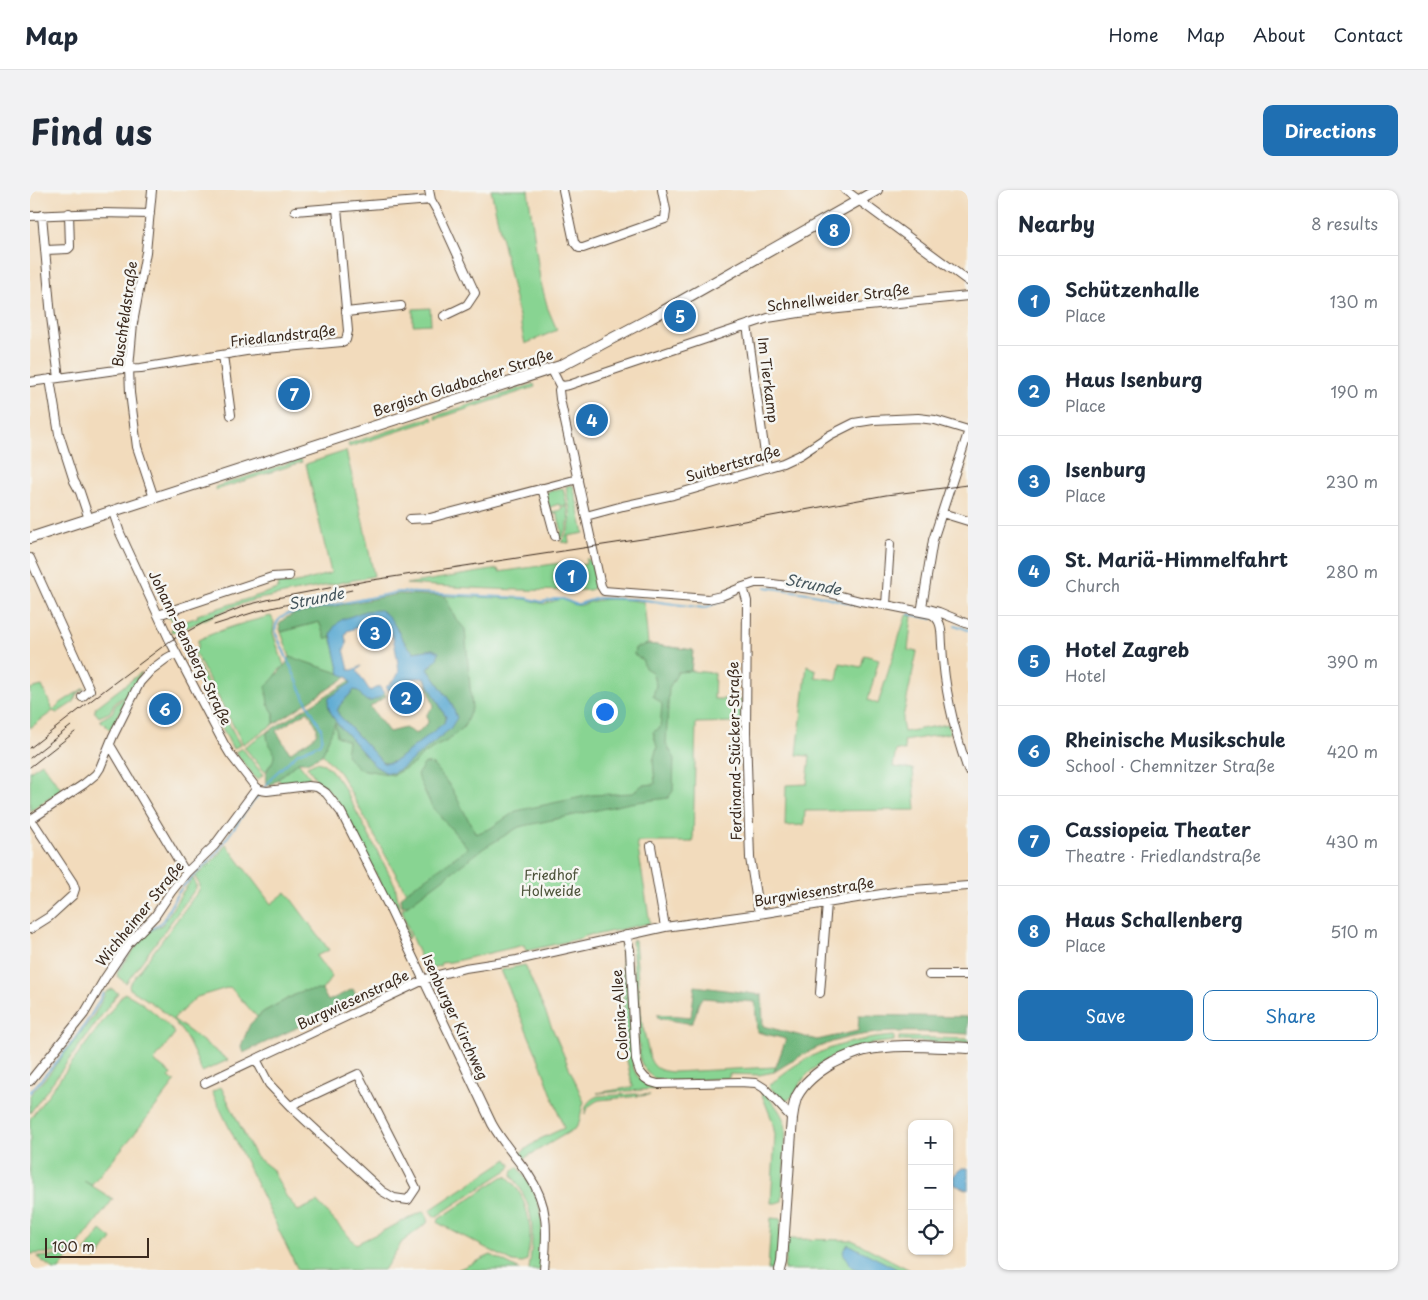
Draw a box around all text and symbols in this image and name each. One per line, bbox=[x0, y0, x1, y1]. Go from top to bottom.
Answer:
text: Map bbox=[25, 17, 78, 53]
text: Home bbox=[1108, 21, 1158, 48]
text: Map bbox=[1186, 21, 1225, 48]
text: About bbox=[1253, 21, 1305, 48]
text: Contact bbox=[1333, 21, 1403, 48]
text: Find us bbox=[30, 104, 152, 157]
button: Directions bbox=[1263, 105, 1398, 156]
text: Nearby bbox=[1018, 207, 1095, 239]
pin: 8 bbox=[818, 211, 850, 249]
text: 8 results bbox=[1311, 211, 1378, 235]
street label: Buschfeldstraße bbox=[107, 260, 142, 368]
text: Schützenhalle bbox=[1065, 275, 1199, 303]
street label: Schnellweider Straße bbox=[765, 278, 910, 317]
text: 1 bbox=[1030, 289, 1038, 313]
text: 130 m bbox=[1330, 289, 1378, 313]
pin: 5 bbox=[664, 297, 696, 335]
text: Place bbox=[1065, 303, 1106, 327]
street label: Friedlandstraße bbox=[229, 320, 337, 351]
street label: Im Tierkamp bbox=[753, 336, 784, 424]
street label: Bergisch Gladbacher Straße bbox=[370, 343, 556, 422]
text: Haus Isenburg bbox=[1065, 365, 1202, 393]
pin: 7 bbox=[278, 375, 310, 413]
text: 2 bbox=[1028, 379, 1040, 403]
text: 190 m bbox=[1330, 379, 1378, 403]
text: Place bbox=[1065, 393, 1106, 417]
pin: 4 bbox=[576, 401, 608, 439]
street label: Suitbertstraße bbox=[683, 440, 783, 487]
text: Isenburg bbox=[1065, 455, 1146, 483]
text: 3 bbox=[1029, 469, 1039, 493]
text: 230 m bbox=[1326, 469, 1378, 493]
text: Place bbox=[1065, 483, 1106, 507]
text: St. Mariä-Himmelfahrt bbox=[1065, 545, 1288, 573]
pin: 1 bbox=[555, 557, 587, 595]
text: 4 bbox=[1029, 559, 1039, 583]
text: 280 m bbox=[1326, 559, 1378, 583]
street label: Johann-Bensberg-Straße bbox=[144, 567, 237, 729]
water label: Strunde bbox=[783, 567, 844, 600]
text: Church bbox=[1065, 573, 1120, 597]
water label: Strunde bbox=[286, 580, 346, 615]
pin: 3 bbox=[359, 614, 391, 652]
text: Hotel Zagreb bbox=[1065, 635, 1189, 663]
text: 5 bbox=[1029, 649, 1039, 673]
text: 390 m bbox=[1327, 649, 1378, 673]
street label: Ferdinand-Stücker-Straße bbox=[722, 661, 747, 841]
text: Hotel bbox=[1065, 663, 1106, 687]
pin: 2 bbox=[390, 679, 422, 717]
pin: 6 bbox=[149, 690, 181, 728]
your location bbox=[592, 699, 618, 725]
text: Rheinische Musikschule bbox=[1065, 725, 1286, 753]
text: 6 bbox=[1028, 739, 1040, 763]
text: 420 m bbox=[1327, 739, 1378, 763]
text: School · Chemnitzer Straße bbox=[1065, 753, 1275, 777]
text: Cassiopeia Theater bbox=[1065, 815, 1251, 843]
text: 7 bbox=[1029, 829, 1039, 853]
text: 430 m bbox=[1326, 829, 1378, 853]
text: Theatre · Friedlandstraße bbox=[1065, 843, 1261, 867]
street label: Wichheimer Straße bbox=[90, 857, 189, 971]
park label: Friedhof Holweide bbox=[521, 864, 581, 901]
street label: Burgwiesenstraße bbox=[752, 872, 875, 911]
text: Haus Schallenberg bbox=[1065, 905, 1243, 933]
text: 8 bbox=[1029, 919, 1039, 943]
text: 510 m bbox=[1330, 919, 1378, 943]
text: Place bbox=[1065, 933, 1106, 957]
street label: Isenburger Kirchweg bbox=[417, 950, 494, 1083]
street label: Burgwiesenstraße bbox=[293, 964, 412, 1035]
street label: Colonia-Allee bbox=[606, 969, 633, 1061]
button: Save bbox=[1018, 990, 1193, 1041]
button: Share bbox=[1203, 990, 1378, 1041]
map controls bbox=[908, 1120, 953, 1255]
button: + bbox=[908, 1120, 953, 1165]
button: − bbox=[908, 1165, 953, 1210]
button: locate bbox=[908, 1210, 953, 1255]
scale bar bbox=[45, 1235, 149, 1258]
text: 100 m bbox=[52, 1236, 95, 1257]

